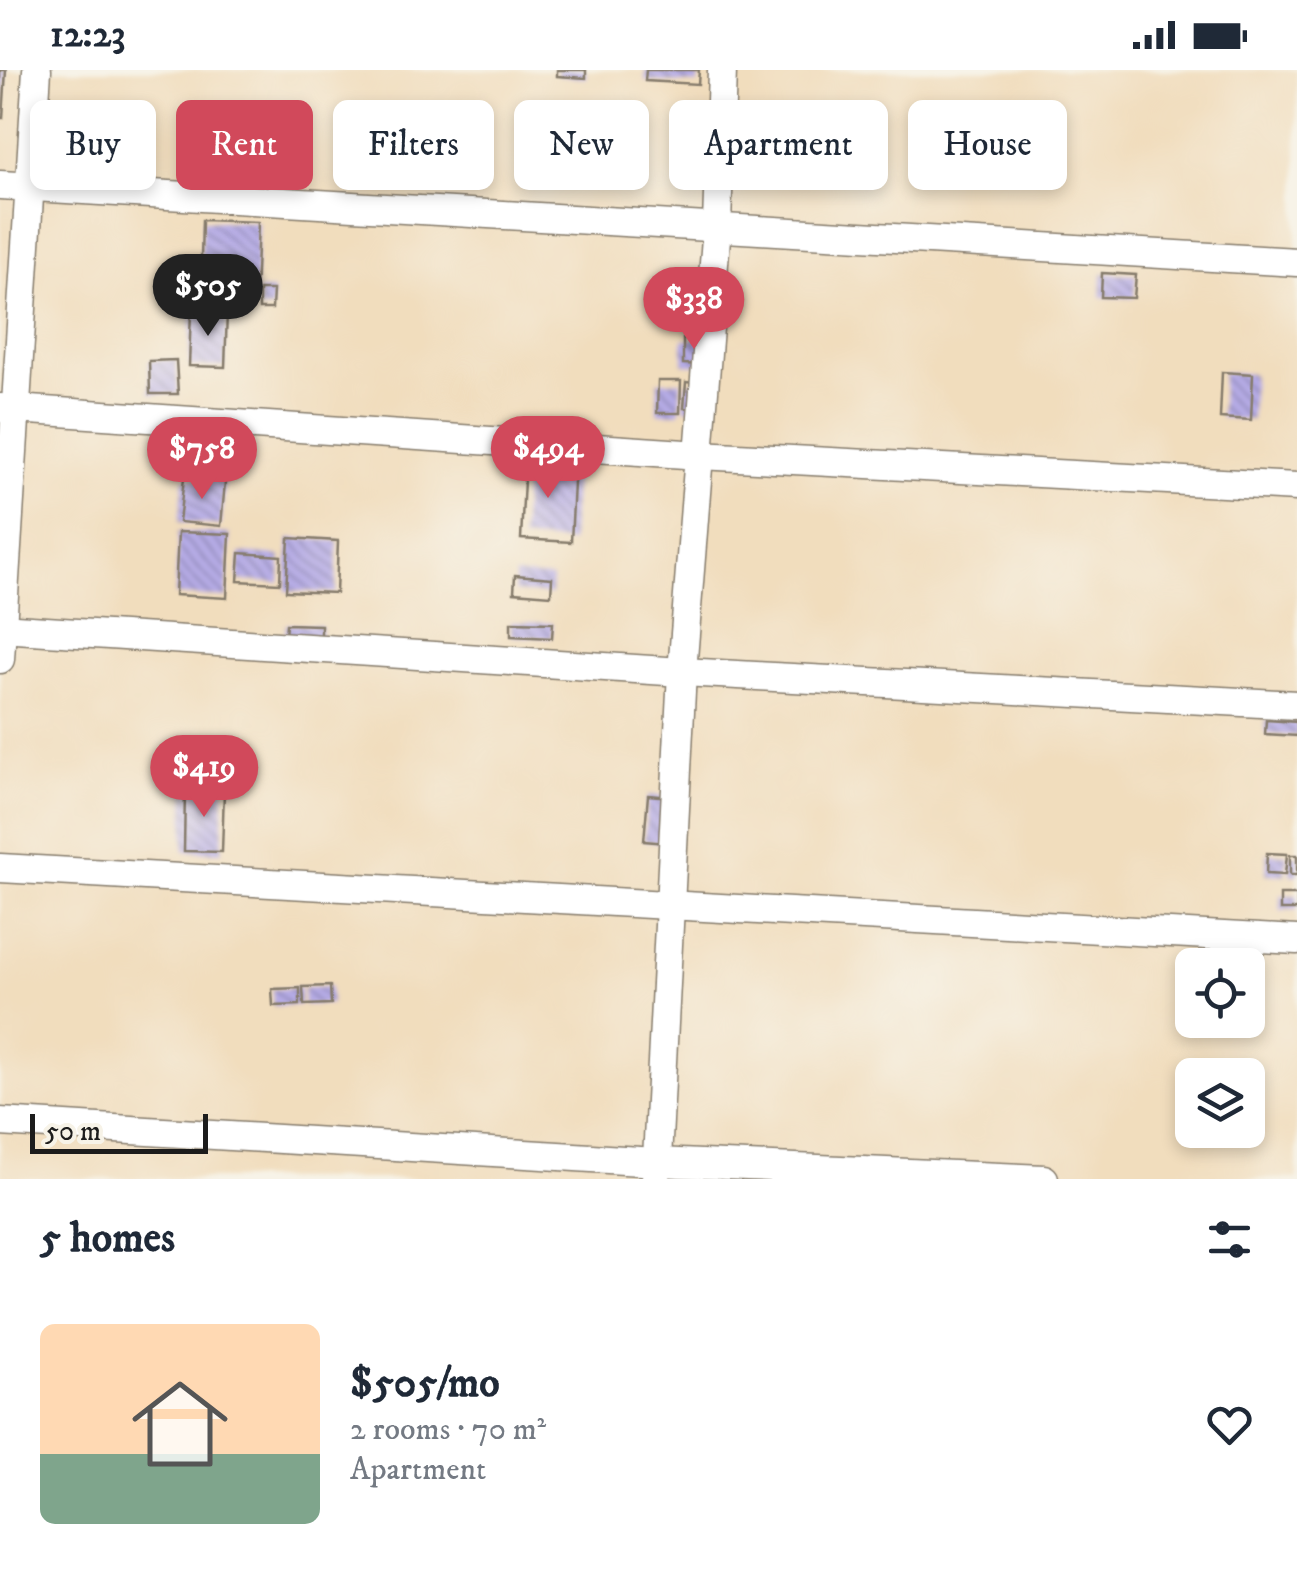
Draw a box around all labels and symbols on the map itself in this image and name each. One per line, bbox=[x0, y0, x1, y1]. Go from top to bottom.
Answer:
pin: $505 bbox=[149, 254, 267, 339]
pin: $338 bbox=[635, 267, 753, 352]
pin: $494 bbox=[489, 416, 607, 501]
pin: $758 bbox=[143, 417, 261, 502]
pin: $419 bbox=[145, 735, 263, 820]
scale bar bbox=[30, 1109, 208, 1154]

